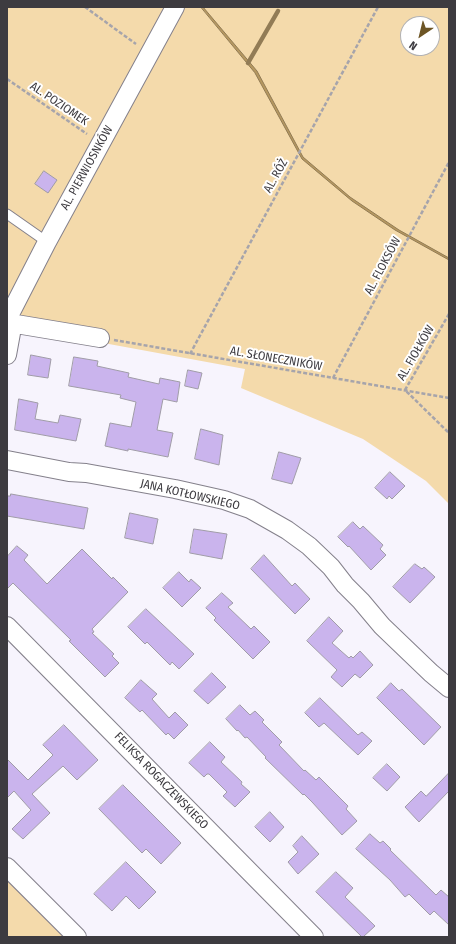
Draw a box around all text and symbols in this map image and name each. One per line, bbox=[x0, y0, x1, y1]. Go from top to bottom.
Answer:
north arrow bbox=[400, 16, 440, 56]
text: N bbox=[407, 38, 420, 53]
street label: AL. POZIOMEK bbox=[27, 79, 91, 129]
street label: AL. PIERWIOSNKÓW bbox=[58, 123, 116, 213]
street label: AL. RÓŻ bbox=[261, 157, 291, 195]
street label: AL. FLOKSÓW bbox=[362, 235, 404, 297]
street label: AL. FIOŁKÓW bbox=[394, 323, 438, 383]
street label: AL. SŁONECZNIKÓW bbox=[229, 344, 323, 374]
street label: JANA KOTŁOWSKIEGO bbox=[139, 477, 241, 513]
street label: FELIKSA ROGACZEWSKIEGO bbox=[111, 730, 211, 832]

